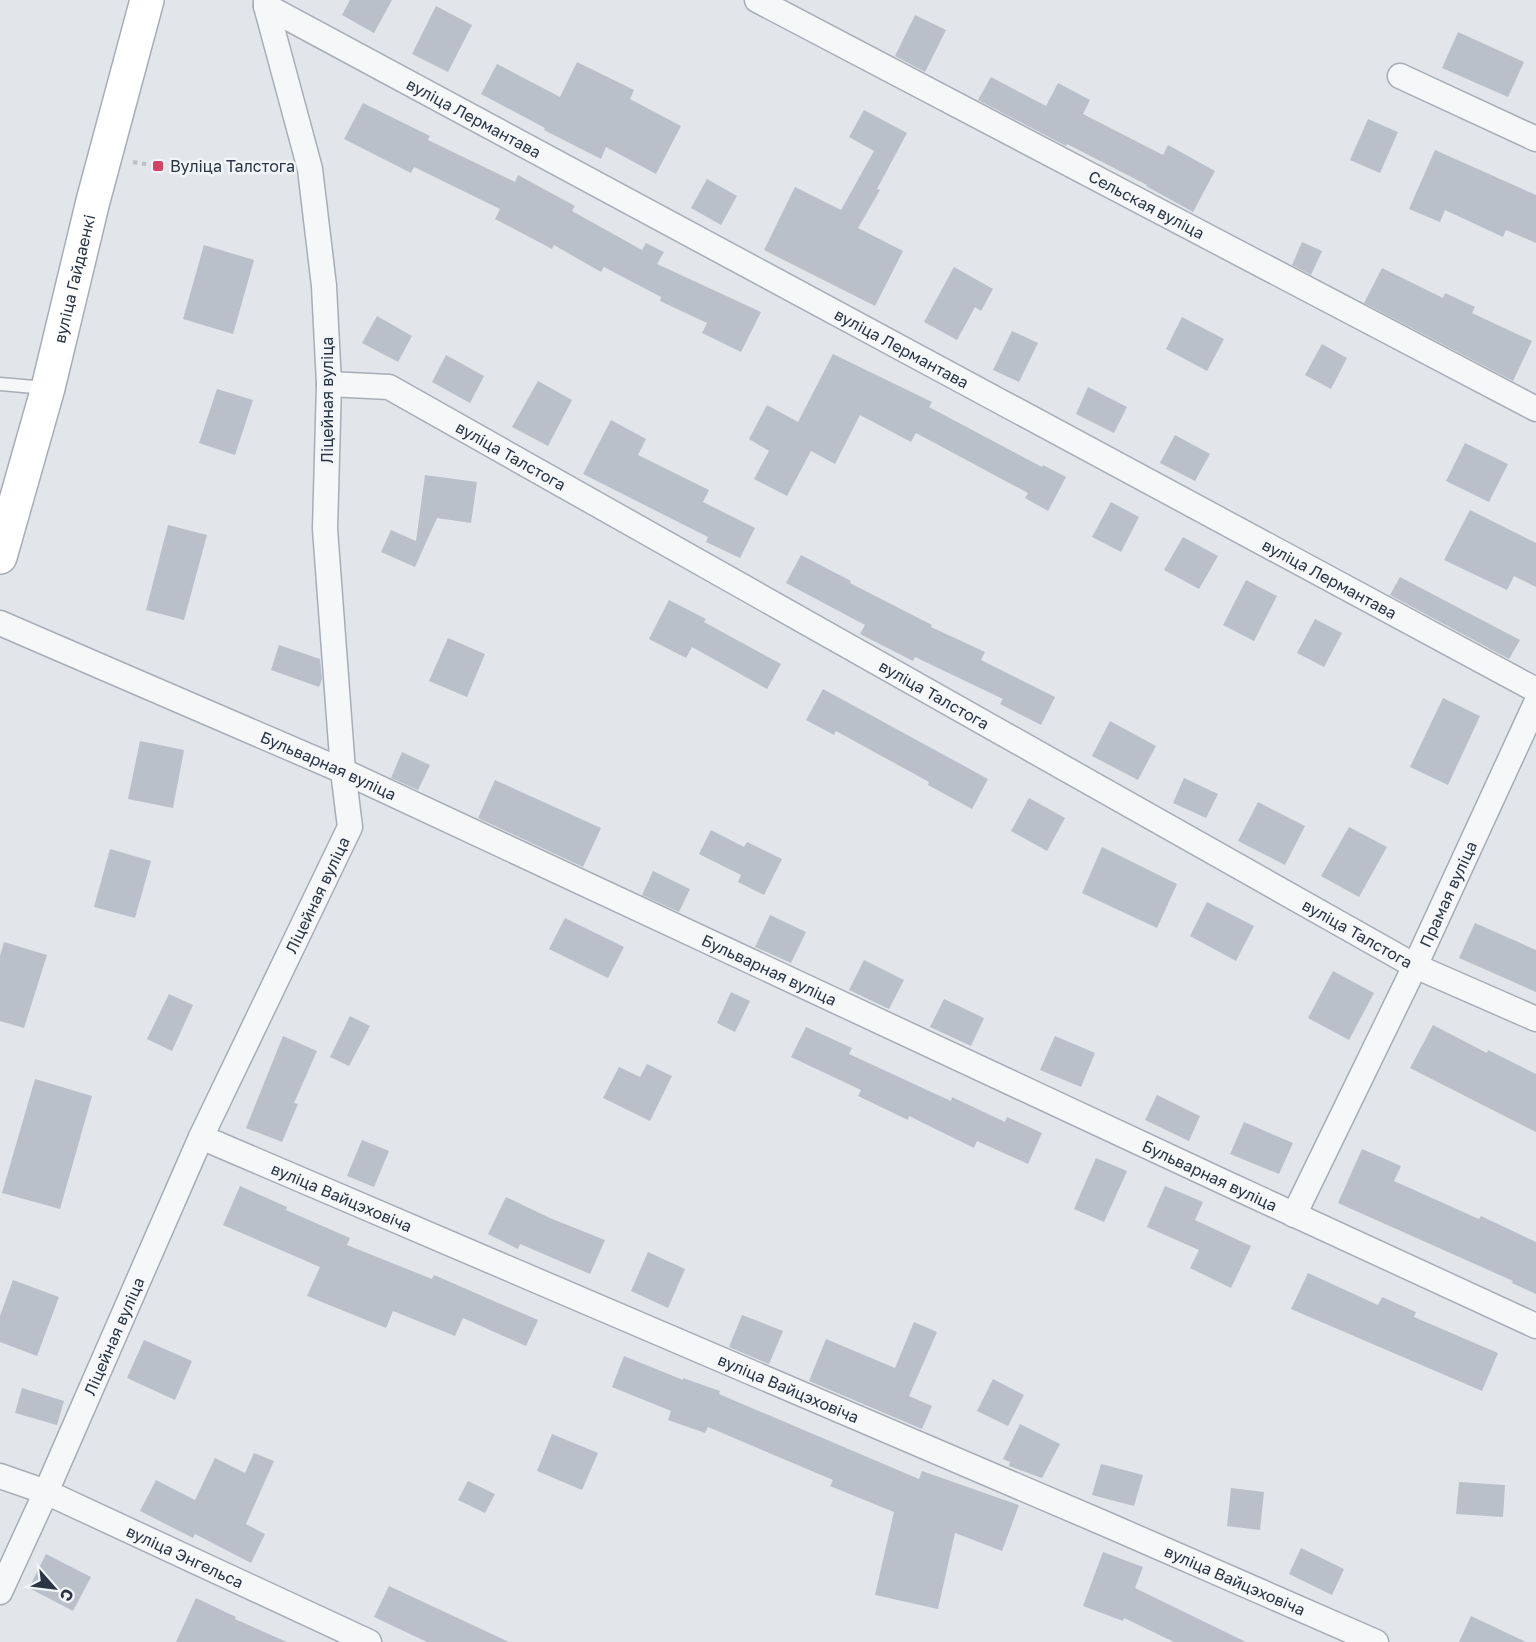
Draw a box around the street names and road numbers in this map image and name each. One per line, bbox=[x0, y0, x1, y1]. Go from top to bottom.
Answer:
street label: вуліца Лермантава bbox=[403, 74, 544, 162]
street label: Сельская вуліца bbox=[1085, 166, 1208, 243]
street label: вуліца Гайдаенкі bbox=[49, 212, 99, 345]
street label: вуліца Лермантава bbox=[831, 304, 972, 393]
street label: Ліцейная вуліца bbox=[317, 337, 337, 463]
street label: вуліца Талстога bbox=[452, 417, 569, 495]
street label: вуліца Лермантава bbox=[1259, 534, 1400, 623]
street label: вуліца Талстога bbox=[876, 656, 993, 734]
street label: Бульварная вуліца bbox=[257, 727, 400, 804]
street label: Ліцейная вуліца bbox=[281, 833, 354, 956]
street label: Прамая вуліца bbox=[1415, 838, 1481, 950]
street label: вуліца Талстога bbox=[1299, 894, 1416, 972]
street label: Бульварная вуліца bbox=[699, 930, 840, 1010]
street label: Бульварная вуліца bbox=[1139, 1135, 1280, 1215]
street label: вуліца Вайцэховіча bbox=[268, 1158, 415, 1236]
street label: Ліцейная вуліца bbox=[79, 1274, 149, 1398]
street label: вуліца Вайцэховіча bbox=[715, 1349, 862, 1427]
street label: вуліца Энгельса bbox=[123, 1521, 247, 1592]
street label: вуліца Вайцэховіча bbox=[1162, 1541, 1308, 1620]

